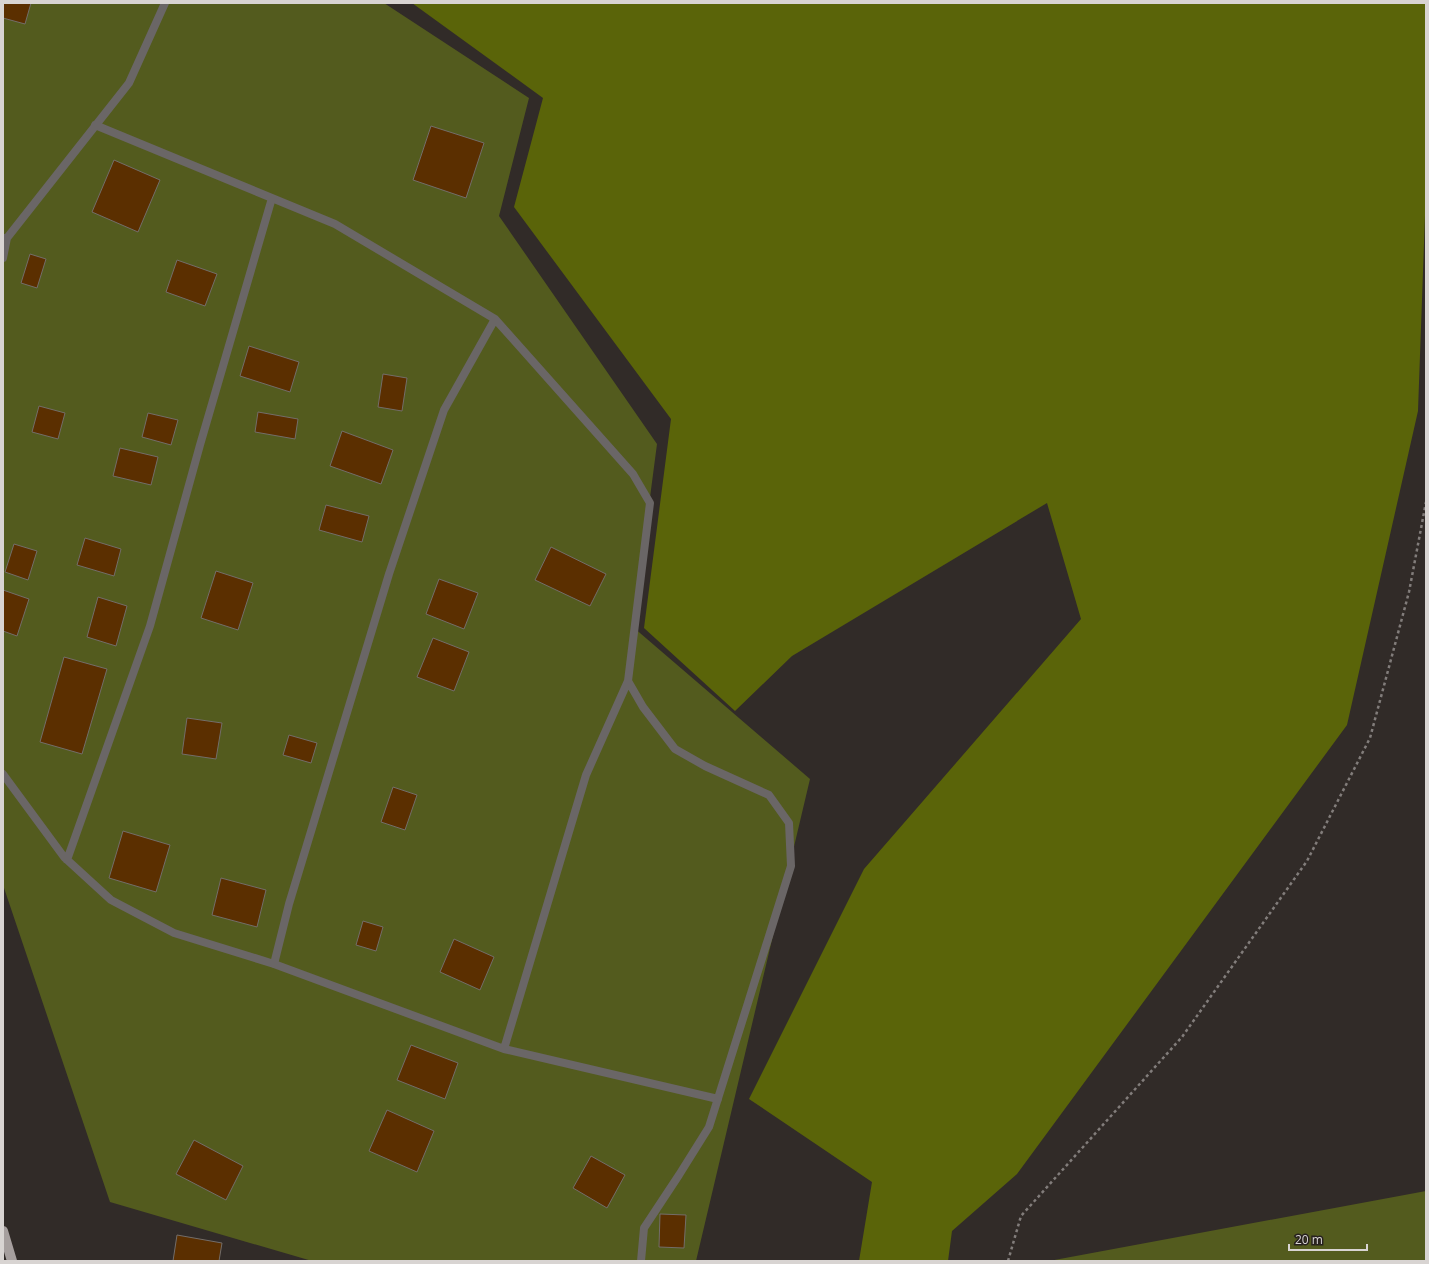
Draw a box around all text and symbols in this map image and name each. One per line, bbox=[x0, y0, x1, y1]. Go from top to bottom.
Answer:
scale bar bbox=[1289, 1226, 1367, 1252]
text: 20 m bbox=[1295, 1231, 1323, 1248]

